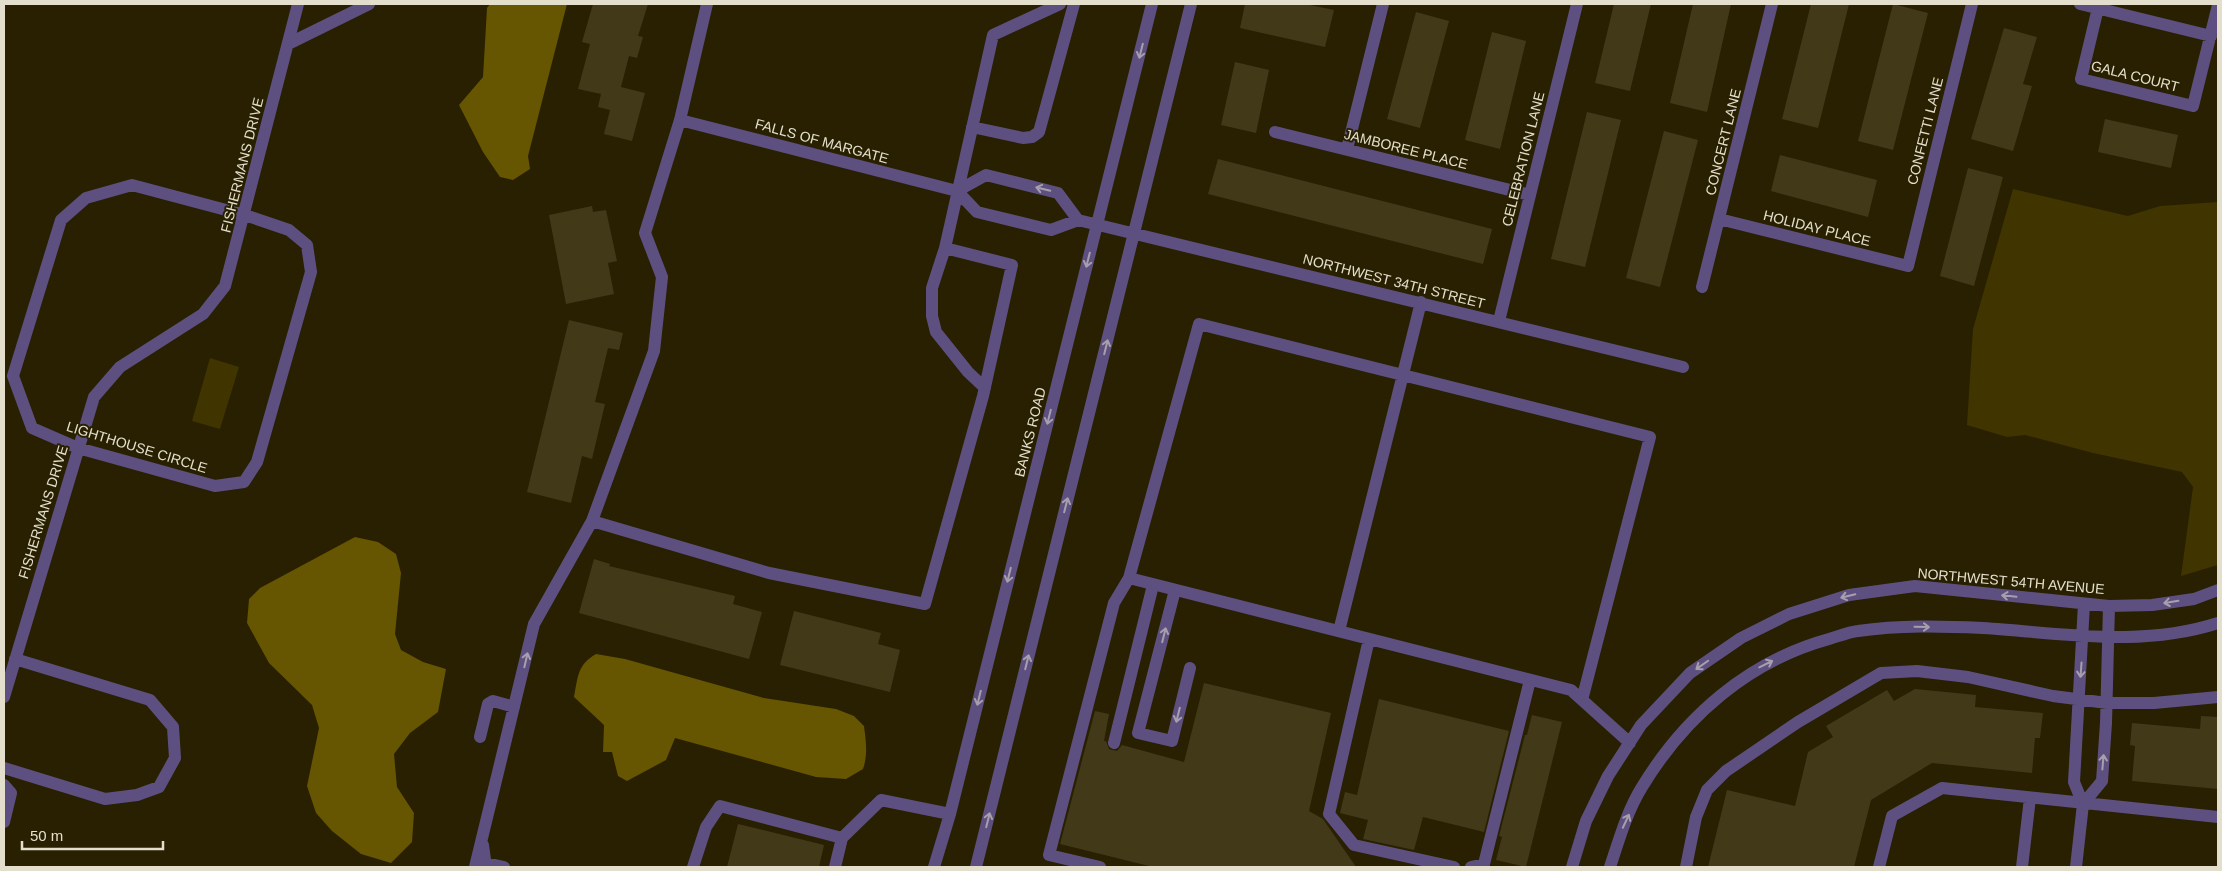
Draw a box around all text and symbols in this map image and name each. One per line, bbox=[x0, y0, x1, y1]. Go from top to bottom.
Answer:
one-way arrow bbox=[1136, 43, 1145, 59]
street label: GALA COURT bbox=[2089, 57, 2181, 95]
street label: CONFETTI LANE bbox=[1904, 75, 1946, 187]
street label: CONCERT LANE bbox=[1702, 87, 1744, 197]
street label: CELEBRATION LANE bbox=[1499, 90, 1547, 228]
street label: FISHERMANS DRIVE bbox=[217, 96, 267, 234]
street label: FALLS OF MARGATE bbox=[754, 115, 890, 167]
street label: JAMBOREE PLACE bbox=[1343, 126, 1469, 172]
one-way arrow bbox=[1035, 184, 1051, 193]
street label: HOLIDAY PLACE bbox=[1762, 207, 1872, 249]
one-way arrow bbox=[1083, 251, 1093, 267]
street label: NORTHWEST 34TH STREET bbox=[1301, 251, 1487, 311]
one-way arrow bbox=[1101, 339, 1111, 355]
street label: BANKS ROAD bbox=[1011, 386, 1049, 478]
one-way arrow bbox=[1044, 409, 1053, 425]
street label: LIGHTHOUSE CIRCLE bbox=[65, 418, 209, 476]
street label: FISHERMANS DRIVE bbox=[15, 443, 71, 581]
one-way arrow bbox=[1062, 497, 1071, 513]
street label: NORTHWEST 54TH AVENUE bbox=[1917, 565, 2105, 597]
one-way arrow bbox=[1004, 566, 1014, 582]
one-way arrow bbox=[2002, 591, 2018, 601]
one-way arrow bbox=[1841, 592, 1857, 601]
one-way arrow bbox=[2164, 598, 2180, 608]
one-way arrow bbox=[1914, 622, 1930, 631]
one-way arrow bbox=[1159, 627, 1169, 643]
one-way arrow bbox=[522, 652, 531, 668]
one-way arrow bbox=[1023, 655, 1032, 671]
one-way arrow bbox=[1758, 659, 1773, 668]
one-way arrow bbox=[1696, 660, 1710, 670]
one-way arrow bbox=[2076, 662, 2085, 678]
one-way arrow bbox=[973, 690, 983, 706]
one-way arrow bbox=[1173, 707, 1182, 723]
one-way arrow bbox=[2099, 754, 2108, 770]
one-way arrow bbox=[984, 812, 993, 828]
one-way arrow bbox=[1622, 814, 1631, 829]
scale bar bbox=[22, 818, 164, 850]
text: 50 m bbox=[30, 827, 63, 844]

